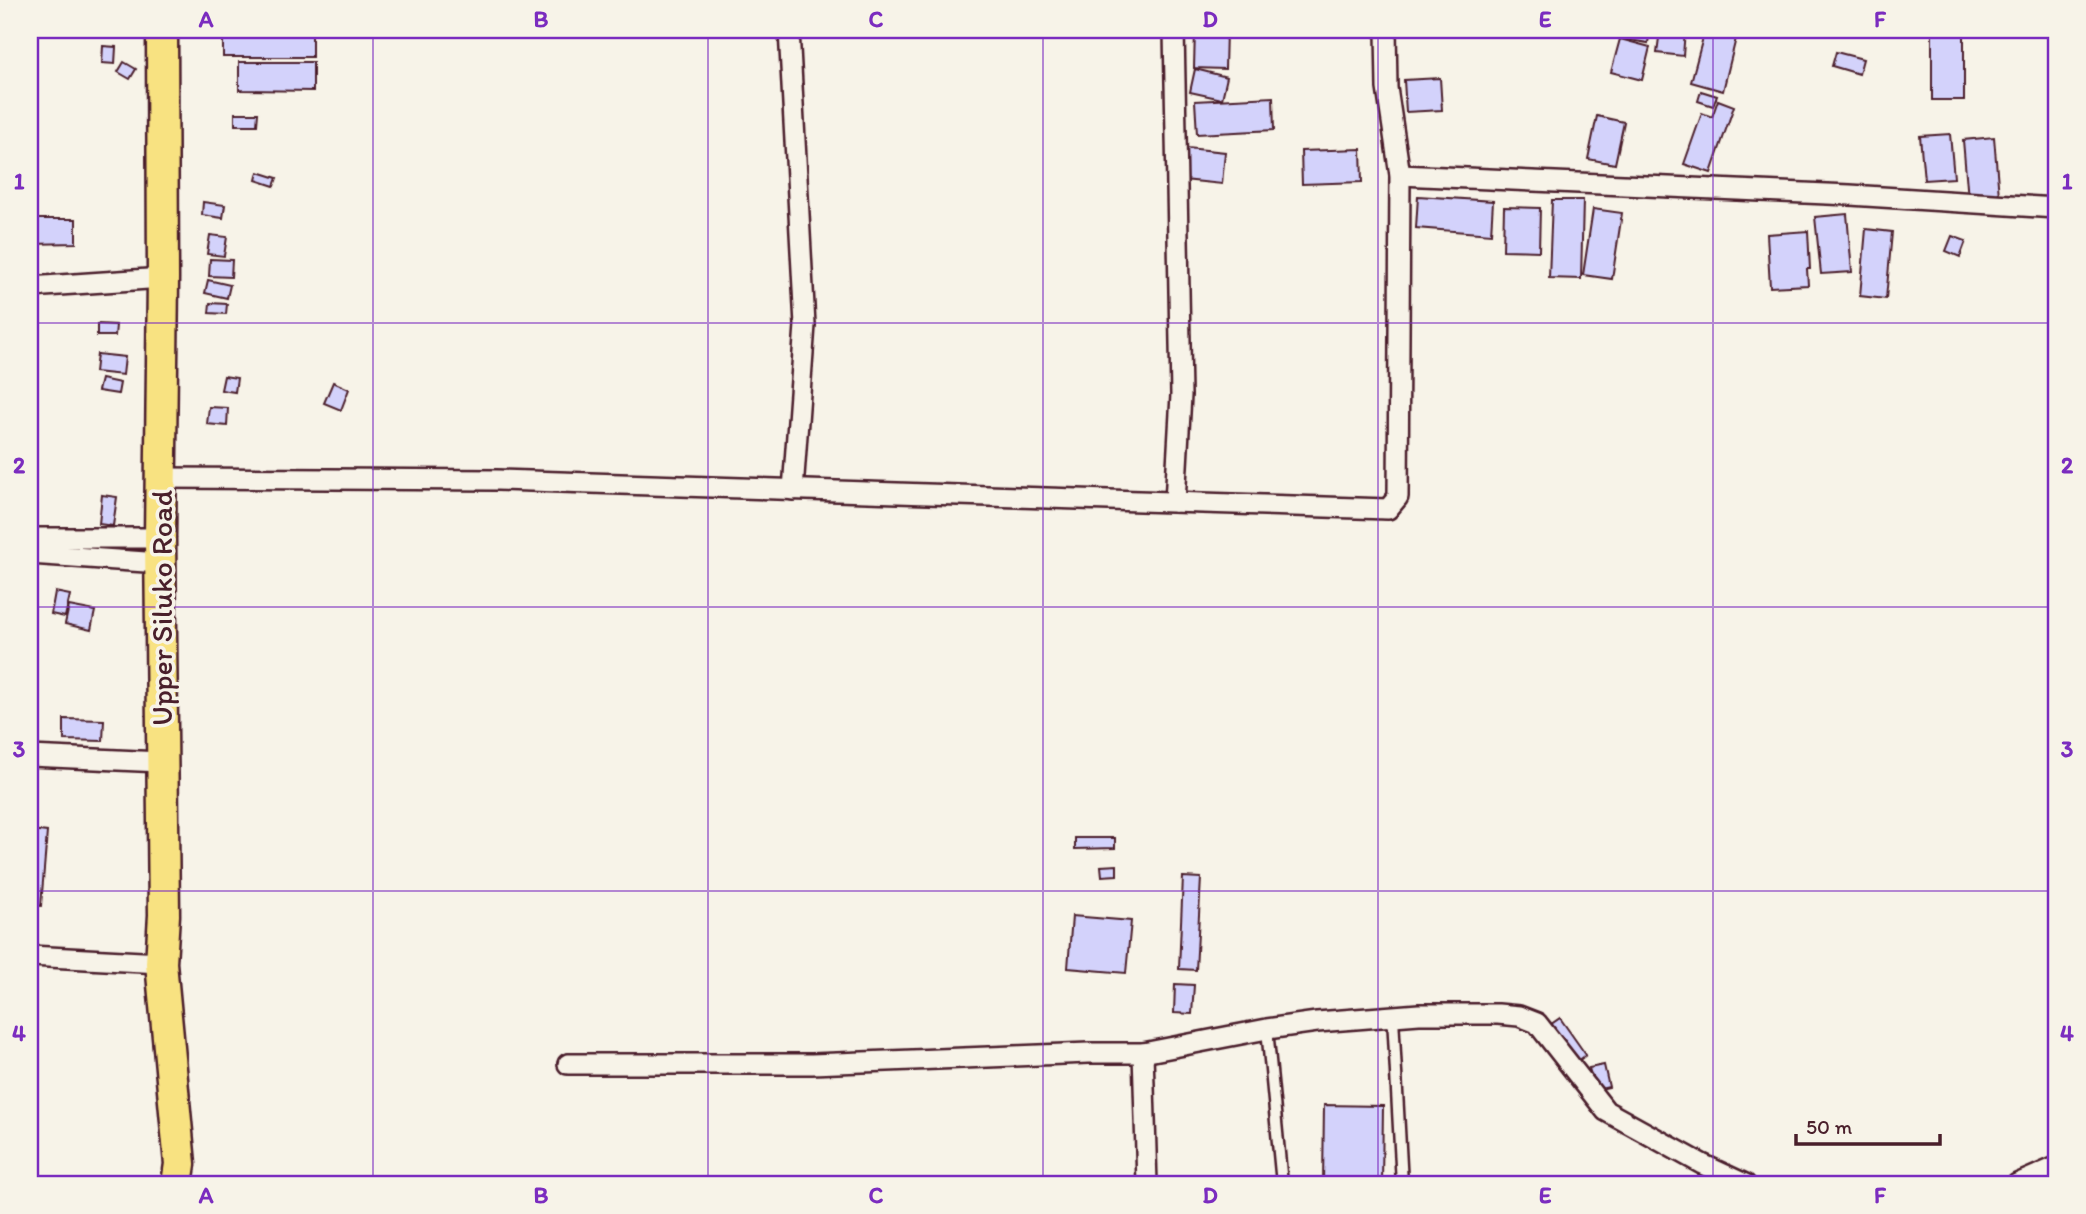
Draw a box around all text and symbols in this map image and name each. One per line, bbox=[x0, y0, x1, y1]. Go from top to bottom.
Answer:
text: A bbox=[198, 5, 214, 33]
text: B bbox=[534, 5, 549, 33]
text: C bbox=[869, 5, 884, 33]
text: D bbox=[1202, 5, 1218, 33]
text: E bbox=[1539, 5, 1552, 33]
text: F bbox=[1874, 5, 1887, 33]
text: 1 bbox=[14, 167, 25, 195]
text: 1 bbox=[2062, 167, 2073, 195]
text: 2 bbox=[13, 451, 26, 479]
text: 2 bbox=[2061, 451, 2074, 479]
street label: Upper Siluko Road bbox=[143, 490, 180, 726]
text: 3 bbox=[13, 735, 26, 763]
text: 3 bbox=[2061, 735, 2074, 763]
text: 4 bbox=[12, 1019, 26, 1047]
text: 4 bbox=[2060, 1019, 2074, 1047]
scale bar bbox=[1796, 1102, 1939, 1146]
text: 50 m bbox=[1806, 1114, 1853, 1139]
text: A bbox=[198, 1181, 214, 1209]
text: B bbox=[534, 1181, 549, 1209]
text: C bbox=[869, 1181, 884, 1209]
text: D bbox=[1202, 1181, 1218, 1209]
text: E bbox=[1539, 1181, 1552, 1209]
text: F bbox=[1874, 1181, 1887, 1209]

